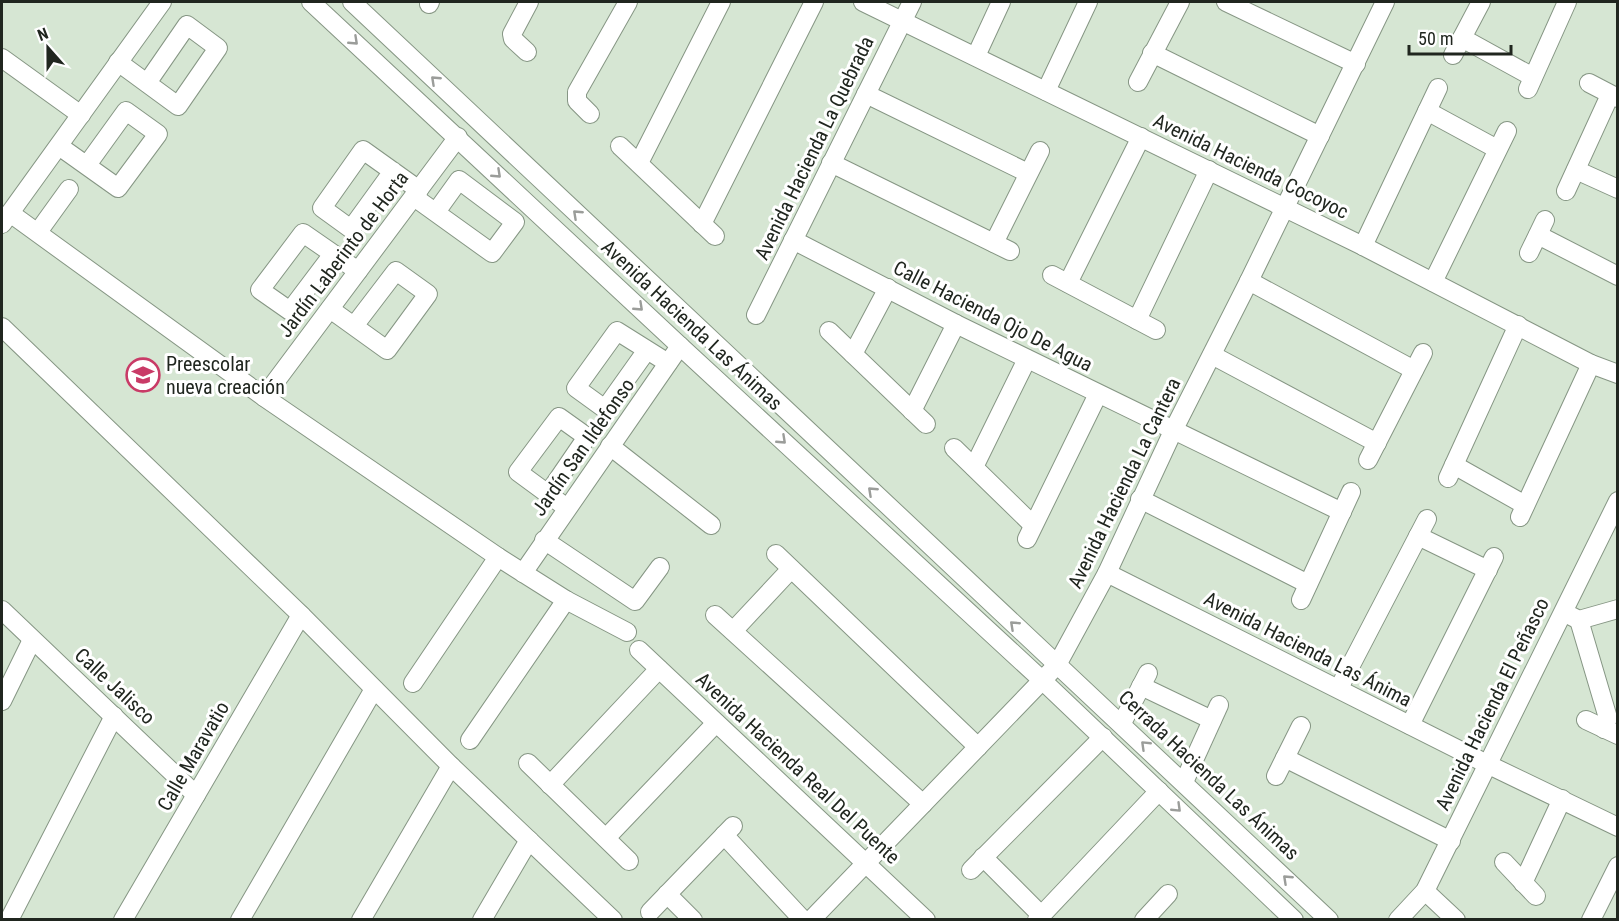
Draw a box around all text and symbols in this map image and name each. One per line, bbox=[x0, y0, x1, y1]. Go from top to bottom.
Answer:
north arrow bbox=[18, 18, 78, 78]
scale bar bbox=[1409, 18, 1511, 56]
text: N bbox=[35, 24, 51, 45]
text: 50 m bbox=[1418, 28, 1453, 49]
street label: Avenida Hacienda La Quebrada bbox=[749, 32, 879, 264]
one-way arrow bbox=[347, 34, 358, 45]
one-way arrow bbox=[432, 77, 443, 88]
street label: Avenida Hacienda Cocoyoc bbox=[1149, 108, 1353, 224]
street label: Jardín Laberinto de Horta bbox=[273, 166, 413, 342]
one-way arrow bbox=[490, 166, 501, 177]
one-way arrow bbox=[574, 210, 584, 221]
street label: Avenida Hacienda Las Ánimas bbox=[597, 235, 787, 415]
street label: Calle Hacienda Ojo De Agua bbox=[889, 255, 1097, 377]
one-way arrow bbox=[631, 300, 642, 311]
place label: Preescolar nueva creación bbox=[166, 352, 285, 399]
school or university icon: Preescolar nueva creación bbox=[125, 357, 161, 393]
street label: Jardín San Ildefonso bbox=[527, 374, 639, 520]
street label: Avenida Hacienda La Cantera bbox=[1063, 374, 1185, 592]
one-way arrow bbox=[775, 433, 786, 444]
one-way arrow bbox=[869, 488, 880, 499]
street label: Avenida Hacienda Las Ánima bbox=[1200, 586, 1416, 712]
street label: Avenida Hacienda El Peñasco bbox=[1430, 594, 1554, 814]
one-way arrow bbox=[1011, 621, 1021, 632]
street label: Calle Jalisco bbox=[70, 643, 160, 729]
street label: Avenida Hacienda Real Del Puente bbox=[691, 667, 905, 869]
street label: Cerrada Hacienda Las Ánimas bbox=[1114, 685, 1304, 865]
street label: Calle Maravatio bbox=[152, 697, 234, 815]
one-way arrow bbox=[1142, 741, 1152, 752]
one-way arrow bbox=[1170, 801, 1181, 812]
one-way arrow bbox=[1283, 876, 1294, 887]

